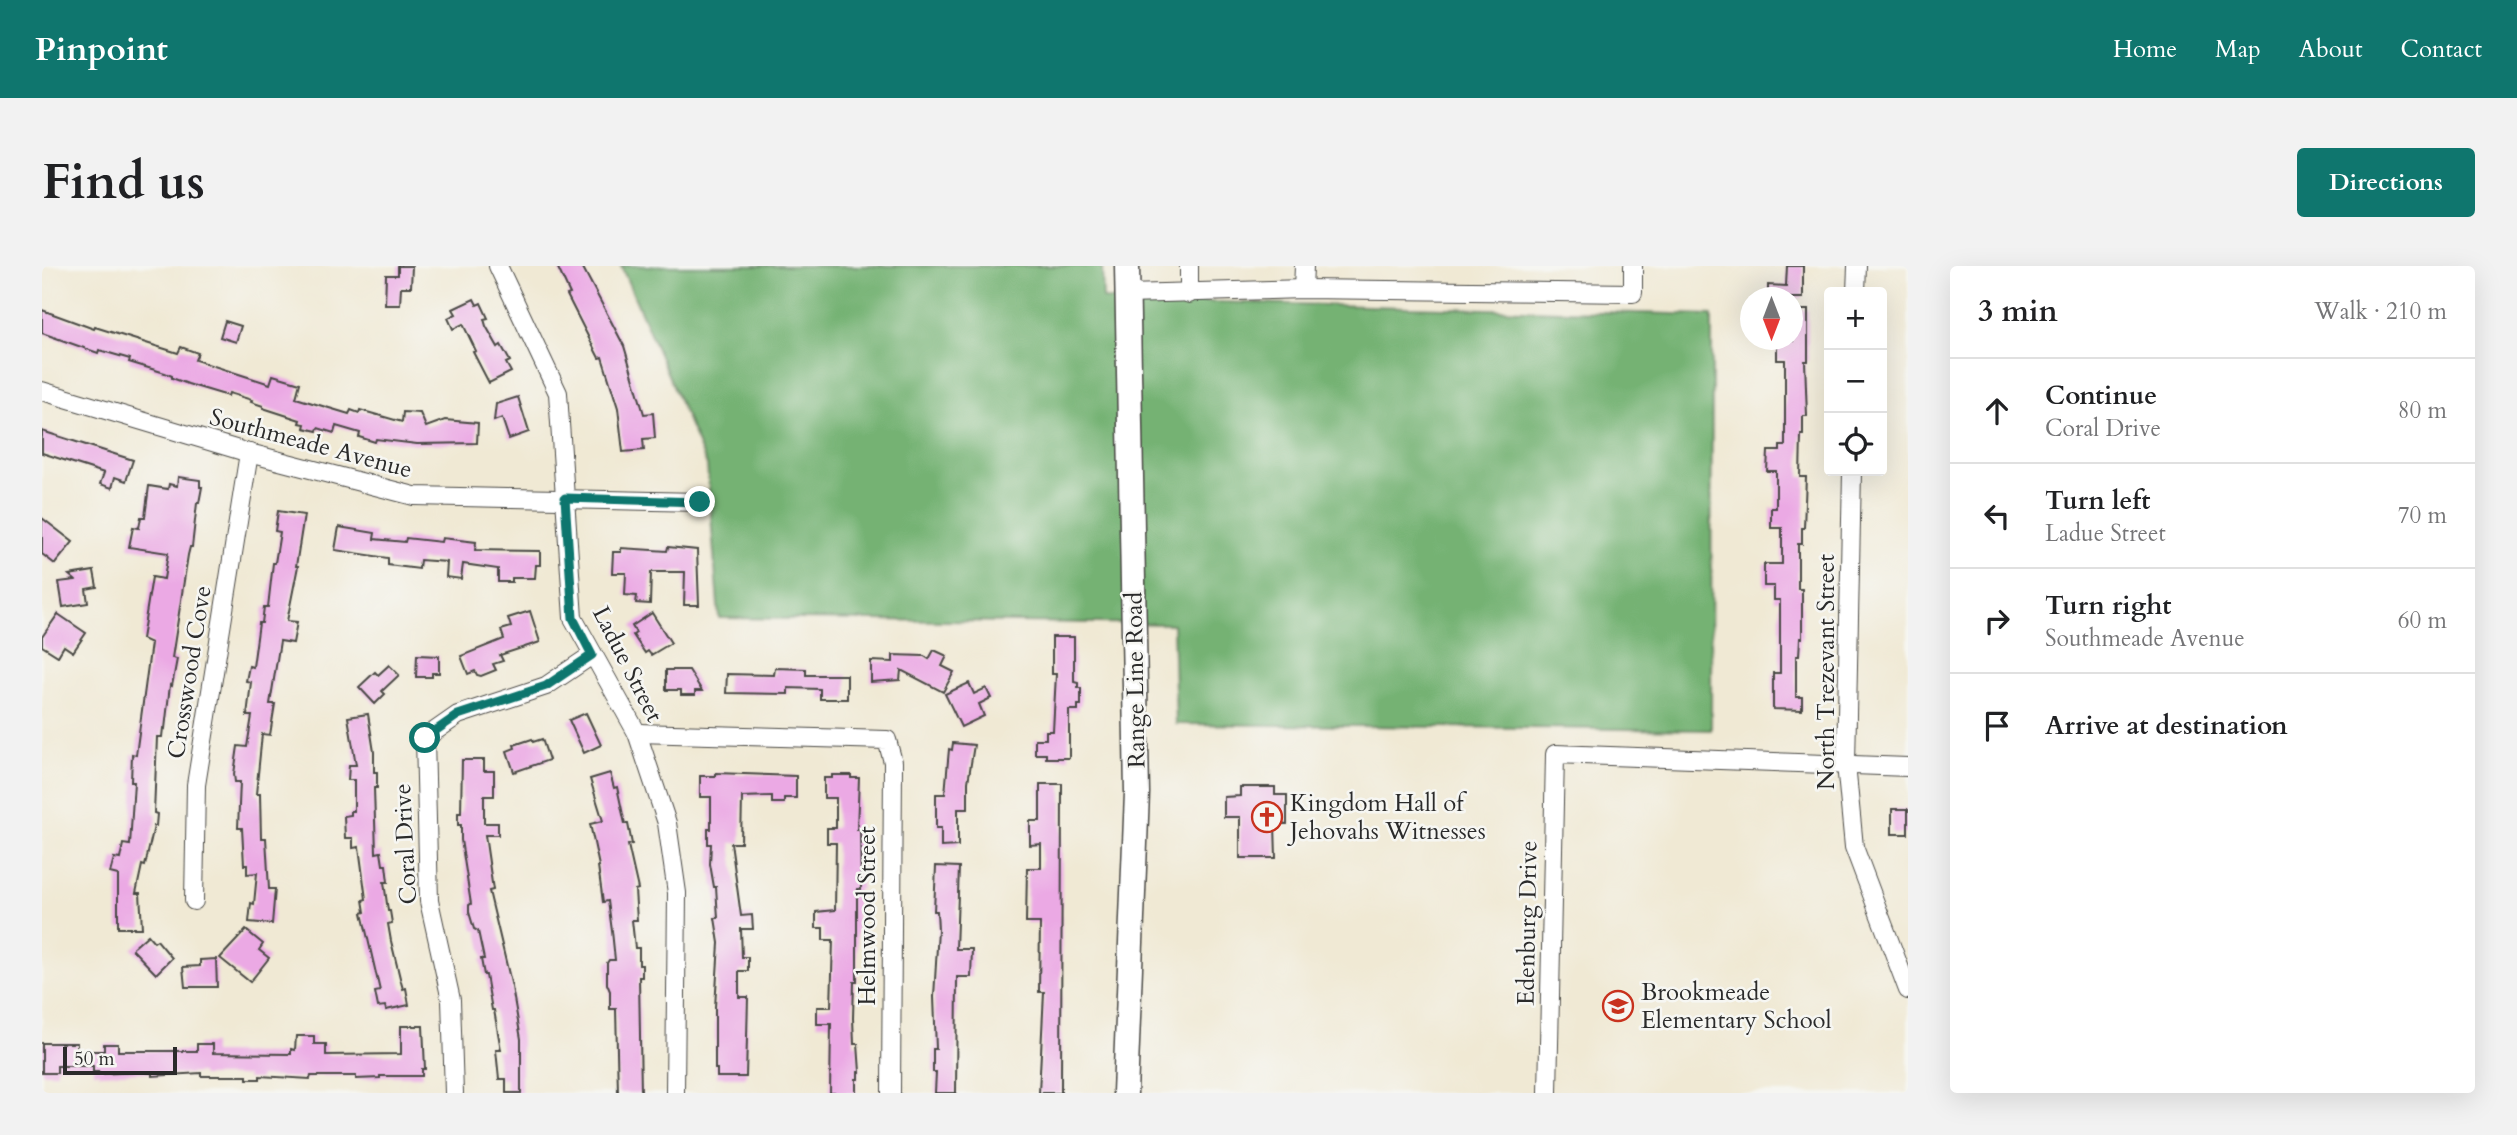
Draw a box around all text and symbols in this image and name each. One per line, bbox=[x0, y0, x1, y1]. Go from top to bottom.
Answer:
text: Pinpoint bbox=[35, 27, 168, 72]
text: Home bbox=[2113, 33, 2177, 66]
text: Map bbox=[2215, 33, 2261, 66]
text: About bbox=[2299, 33, 2363, 66]
text: Contact bbox=[2401, 33, 2482, 66]
button: Directions bbox=[2297, 148, 2475, 217]
text: Find us bbox=[42, 149, 205, 216]
north arrow bbox=[1740, 287, 1803, 350]
map controls bbox=[1824, 287, 1887, 476]
button: + bbox=[1824, 287, 1887, 350]
text: 3 min bbox=[1978, 291, 2058, 332]
text: Walk · 210 m bbox=[2314, 296, 2447, 327]
button: − bbox=[1824, 350, 1887, 413]
text: Continue bbox=[2045, 378, 2157, 413]
icon: ahead bbox=[1978, 392, 2016, 430]
text: 80 m bbox=[2398, 395, 2447, 426]
street label: Southmeade Avenue bbox=[206, 401, 416, 486]
button: locate bbox=[1824, 413, 1887, 476]
text: Coral Drive bbox=[2045, 413, 2161, 444]
text: Turn left bbox=[2045, 483, 2150, 518]
route end bbox=[684, 486, 715, 517]
icon: left bbox=[1978, 497, 2016, 535]
text: 70 m bbox=[2398, 500, 2447, 531]
text: Ladue Street bbox=[2045, 518, 2166, 549]
street label: North Trezevant Street bbox=[1810, 553, 1843, 790]
street label: Crosswood Cove bbox=[160, 583, 219, 761]
text: Turn right bbox=[2045, 588, 2172, 623]
street label: Range Line Road bbox=[1117, 591, 1154, 768]
street label: Ladue Street bbox=[584, 601, 671, 728]
icon: right bbox=[1978, 602, 2016, 640]
text: 60 m bbox=[2398, 605, 2447, 636]
text: Southmeade Avenue bbox=[2045, 623, 2245, 654]
icon: arrive bbox=[1978, 707, 2016, 745]
text: Arrive at destination bbox=[2045, 708, 2288, 743]
route start bbox=[409, 722, 440, 753]
street label: Coral Drive bbox=[386, 783, 425, 905]
place label: Kingdom Hall of Jehovahs Witnesses bbox=[1287, 787, 1486, 848]
church icon: Kingdom Hall of Jehovahs Witnesses bbox=[1250, 800, 1284, 834]
street label: Helmwood Street bbox=[851, 826, 884, 1006]
street label: Edenburg Drive bbox=[1510, 840, 1545, 1006]
place label: Brookmeade Elementary School bbox=[1641, 976, 1832, 1037]
school or university icon: Brookmeade Elementary School bbox=[1601, 989, 1635, 1023]
scale bar bbox=[63, 1044, 177, 1076]
text: 50 m bbox=[74, 1046, 115, 1072]

